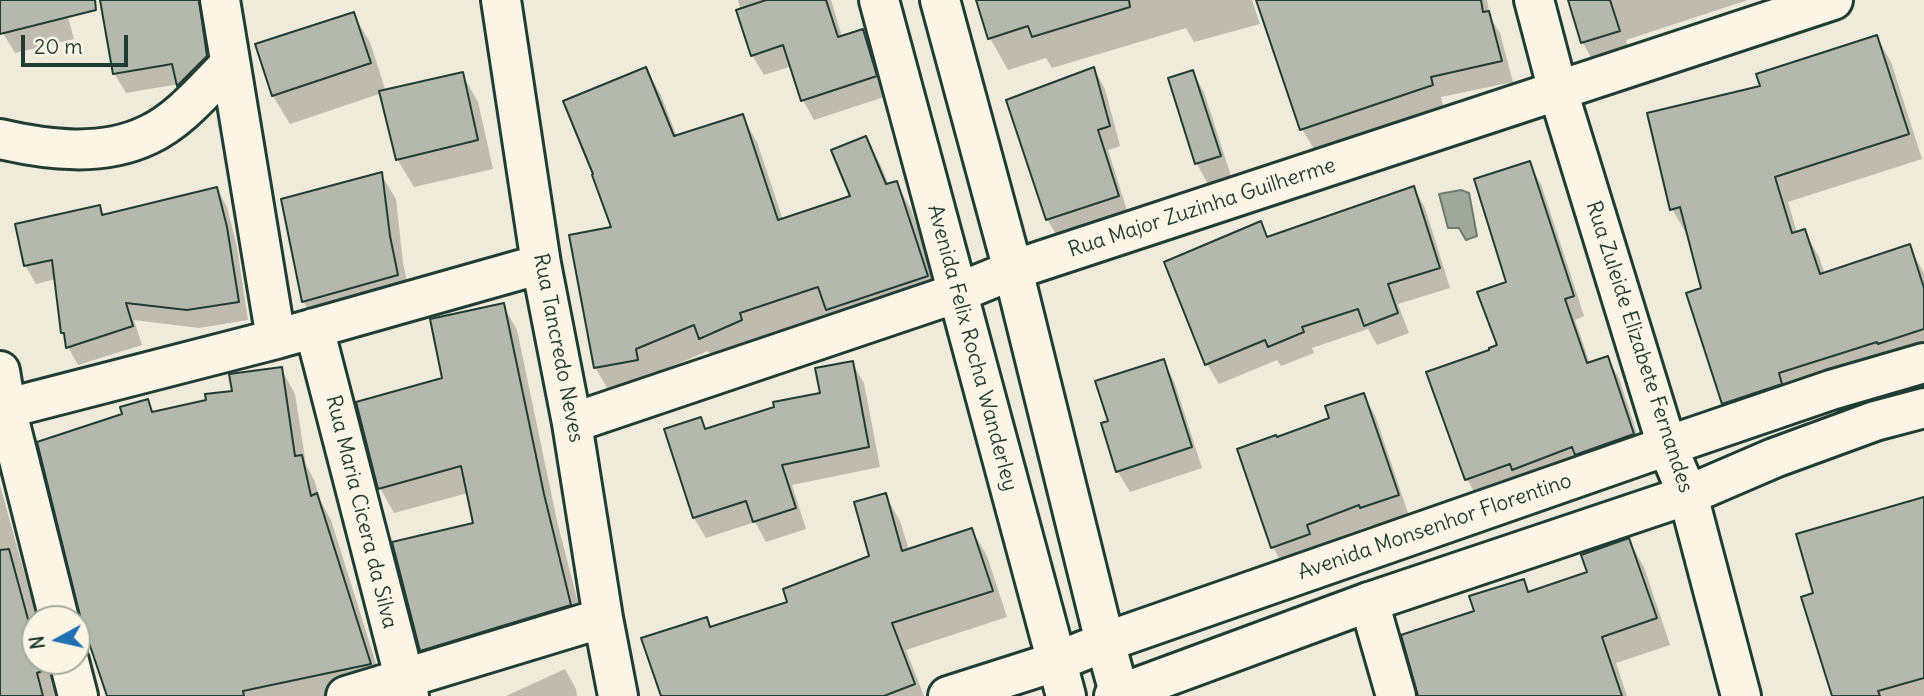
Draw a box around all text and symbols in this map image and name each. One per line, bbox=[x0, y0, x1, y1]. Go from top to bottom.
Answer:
scale bar bbox=[24, 21, 131, 65]
text: 20 m bbox=[34, 33, 83, 60]
street label: Rua Major Zuzinha Guilherme bbox=[1065, 153, 1339, 263]
street label: Rua Zuleide Elizabete Fernandes bbox=[1580, 198, 1698, 496]
street label: Avenida Felix Rocha Wanderley bbox=[922, 202, 1022, 494]
street label: Rua Tancredo Neves bbox=[527, 251, 589, 445]
street label: Rua Maria Cicera da Silva bbox=[320, 393, 402, 631]
street label: Avenida Monsenhor Florentino bbox=[1295, 468, 1575, 586]
north arrow bbox=[21, 605, 91, 675]
text: N bbox=[24, 634, 50, 651]

